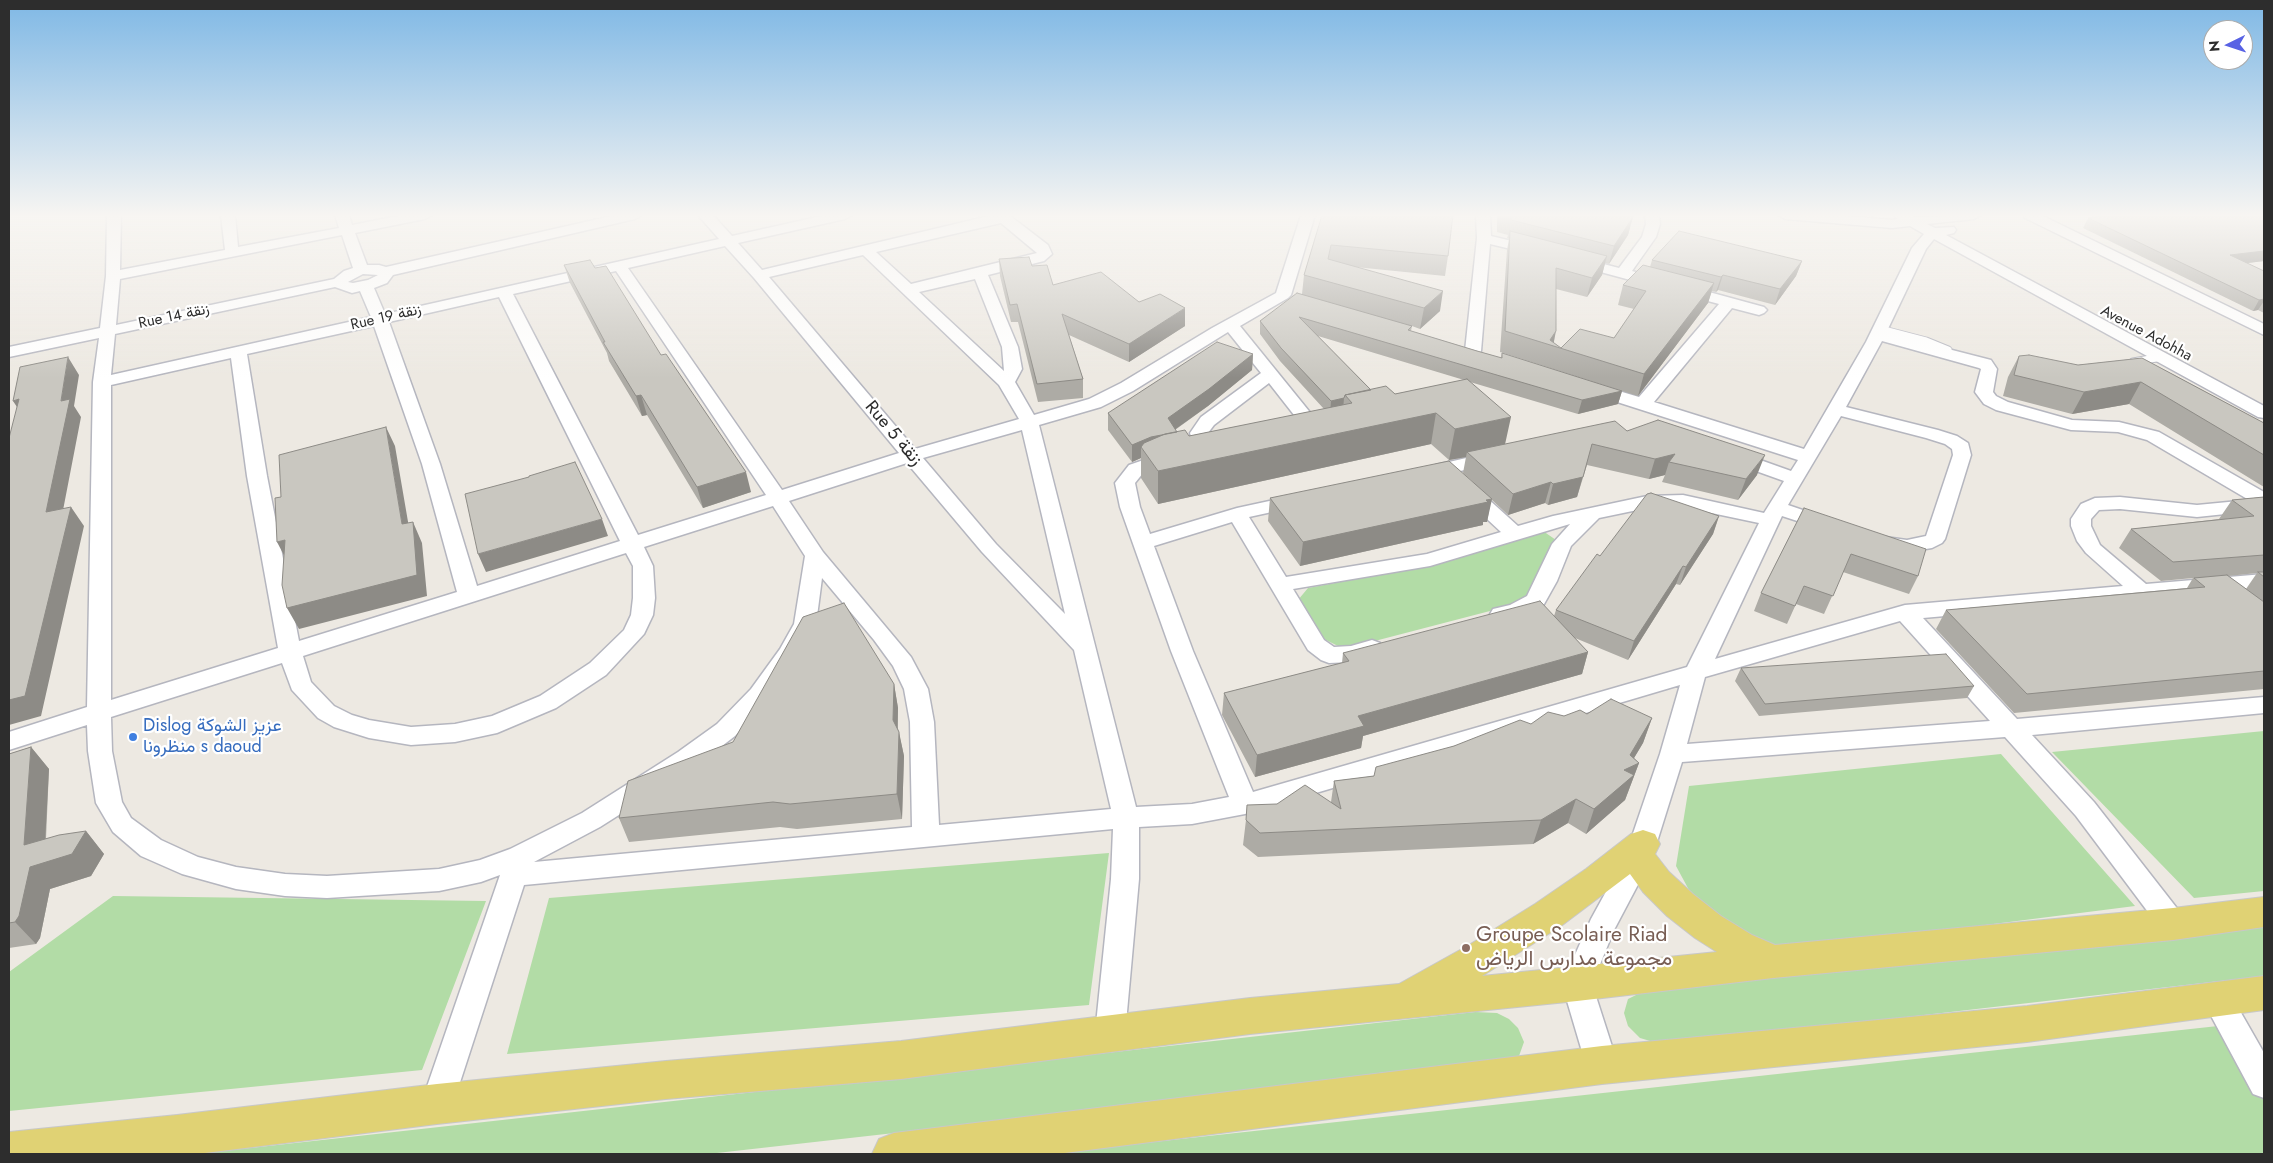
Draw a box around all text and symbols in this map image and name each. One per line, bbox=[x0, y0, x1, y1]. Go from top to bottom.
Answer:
north arrow bbox=[2203, 20, 2253, 70]
text: N bbox=[2204, 40, 2224, 52]
street label: Rue 14 زنقة bbox=[137, 301, 211, 333]
street label: Rue 19 زنقة bbox=[349, 301, 423, 335]
street label: Avenue Adohha bbox=[2097, 302, 2195, 366]
street label: Rue 5 زنقة bbox=[860, 397, 926, 471]
place label: Dislog عزيز الشوكة منظرونا s daoud bbox=[143, 716, 282, 759]
marker: Dislog عزيز الشوكة منظرونا s daoud bbox=[127, 731, 139, 743]
place label: Groupe Scolaire Riad مجموعة مدارس الرياض bbox=[1476, 923, 1672, 973]
marker: Groupe Scolaire Riad مجموعة مدارس الرياض bbox=[1460, 942, 1472, 954]

